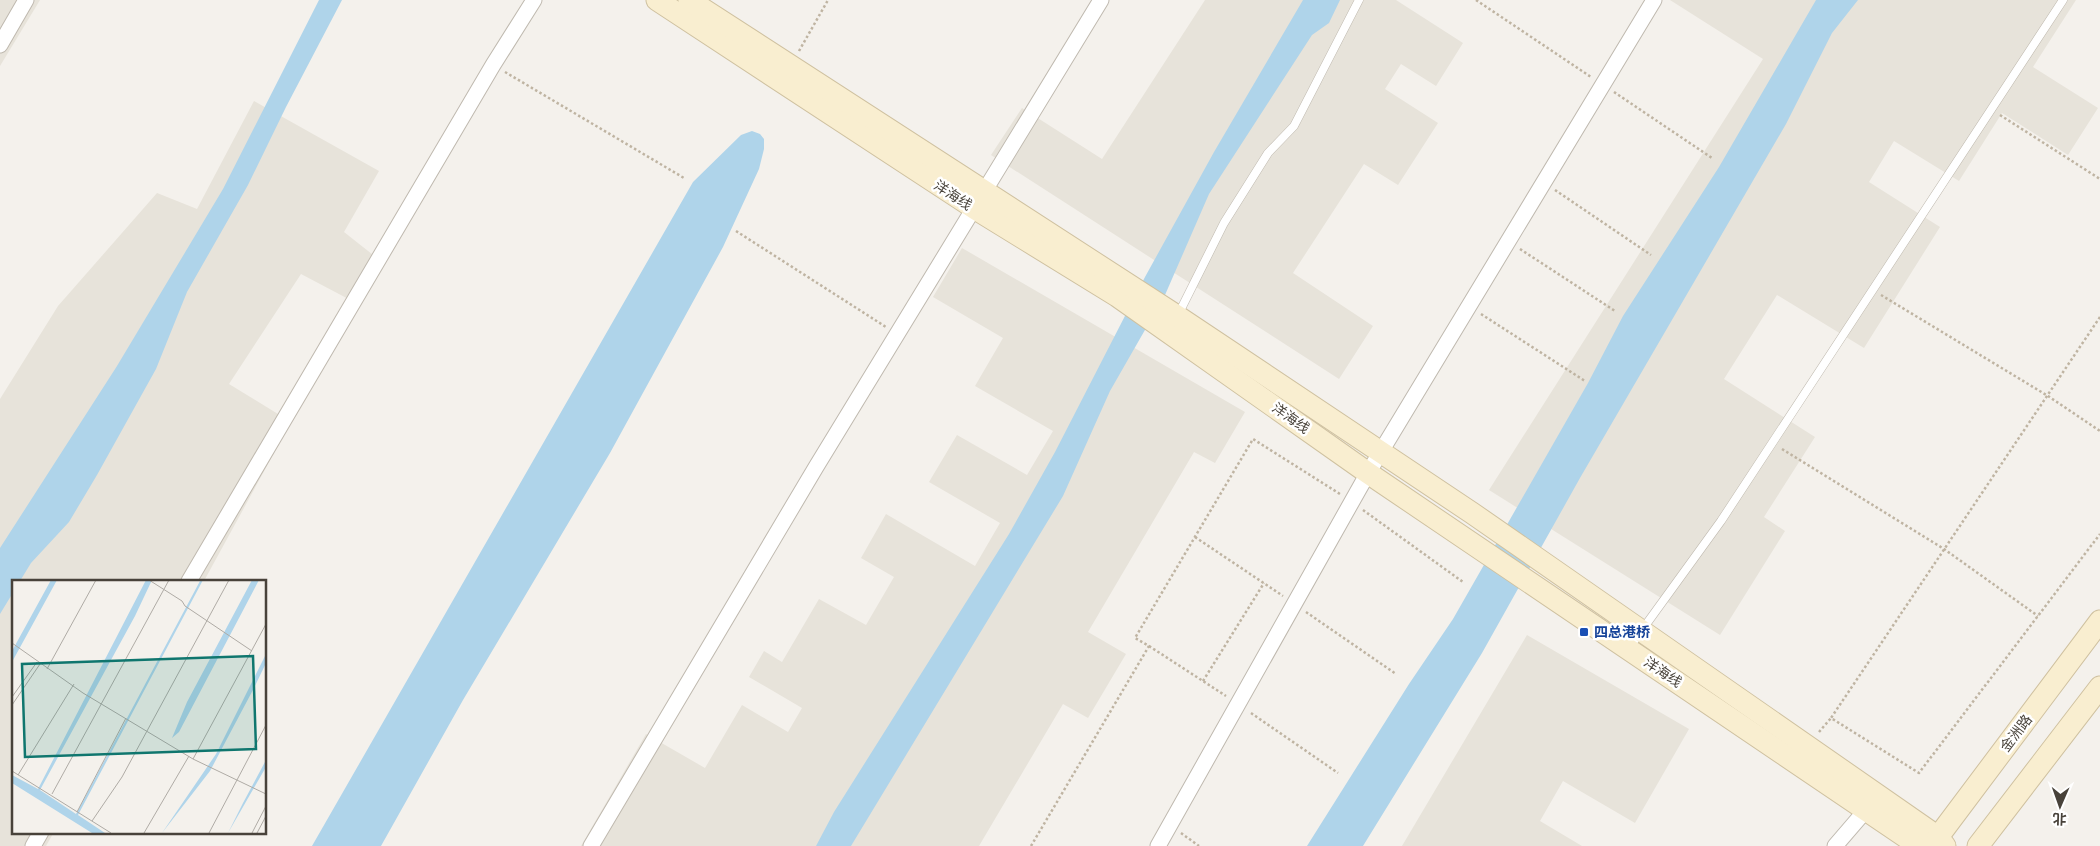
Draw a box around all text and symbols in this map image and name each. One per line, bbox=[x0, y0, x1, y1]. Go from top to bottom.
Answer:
street label: 洋海线 bbox=[930, 176, 976, 214]
street label: 洋海线 bbox=[1269, 399, 1313, 437]
inset map bbox=[12, 580, 266, 834]
place label: 四总港桥 bbox=[1594, 623, 1650, 641]
marker: 四总港桥 bbox=[1578, 626, 1590, 638]
street label: 洋海线 bbox=[1641, 653, 1685, 691]
street label: 金洲路 bbox=[1996, 711, 2036, 755]
north arrow bbox=[2035, 781, 2085, 831]
text: 北 bbox=[2052, 810, 2067, 828]

